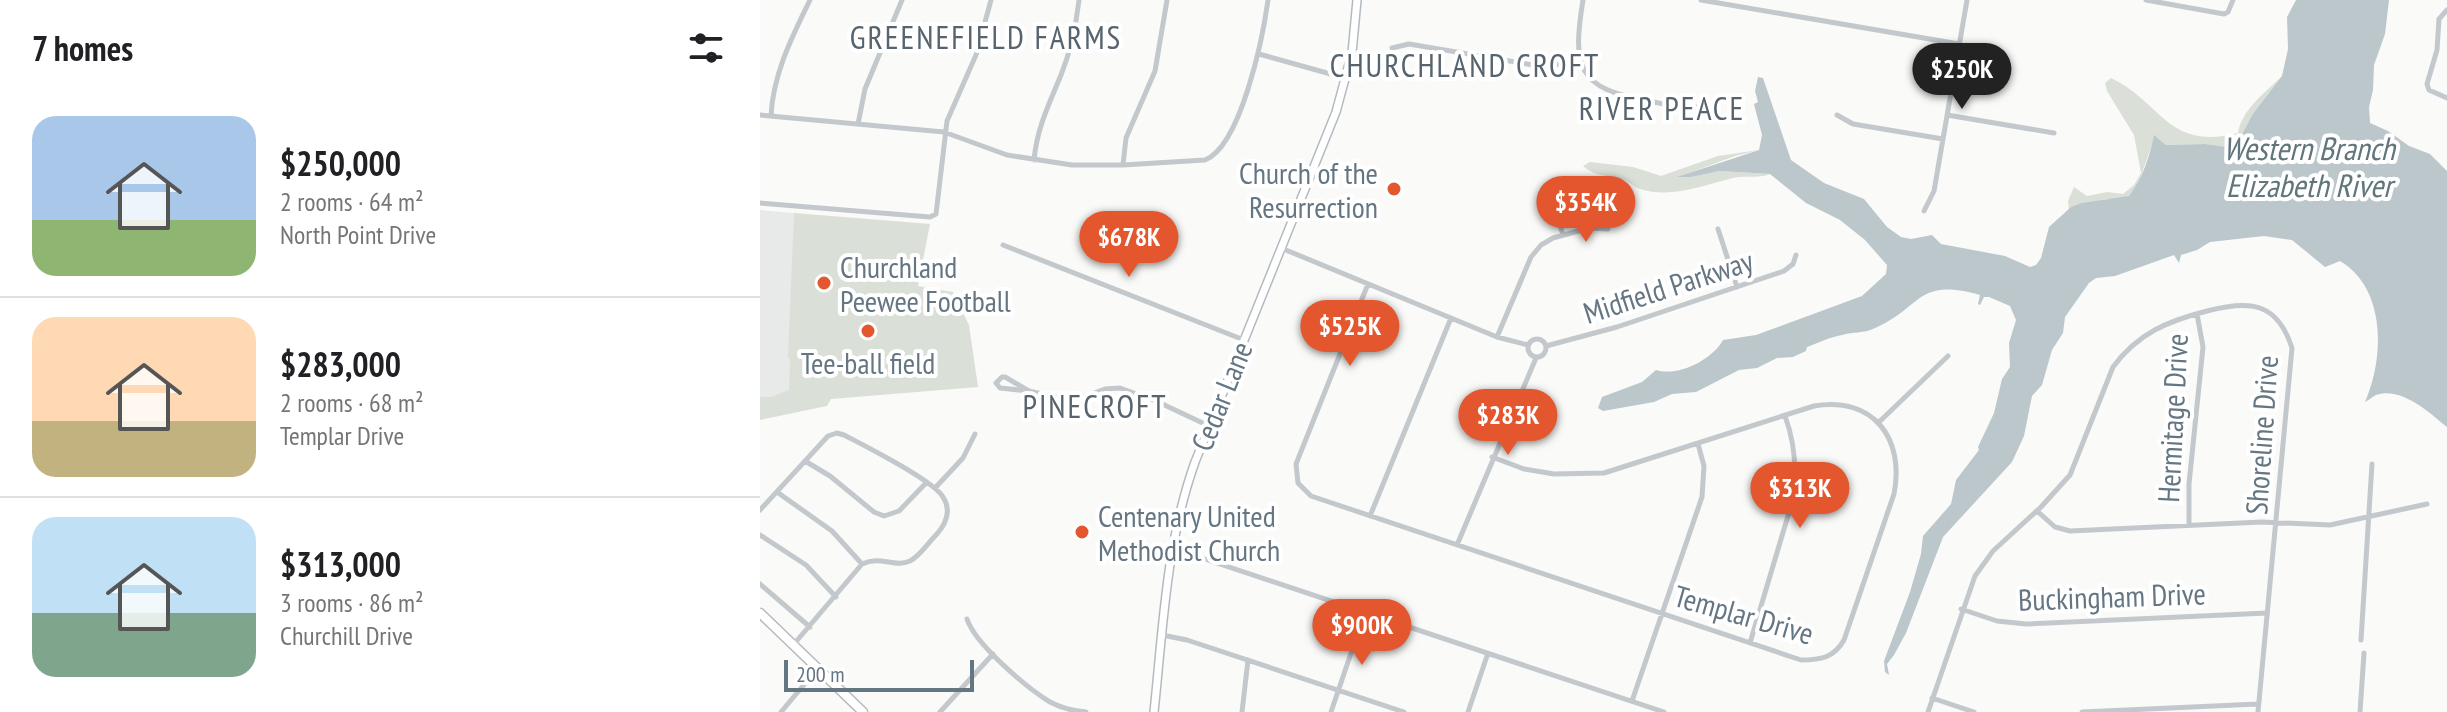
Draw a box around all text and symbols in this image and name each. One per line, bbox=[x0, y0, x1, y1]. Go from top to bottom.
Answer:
district label: GREENEFIELD FARMS bbox=[850, 16, 1122, 58]
text: 7 homes bbox=[32, 26, 133, 70]
icon: filters bbox=[684, 26, 728, 70]
pin: $250K bbox=[1906, 43, 2018, 111]
district label: CHURCHLAND CROFT bbox=[1330, 44, 1600, 86]
text: $250K bbox=[1930, 52, 1994, 85]
district label: RIVER PEACE bbox=[1579, 87, 1745, 129]
water label: Western Branch Elizabeth River bbox=[2223, 127, 2397, 206]
text: $250,000 bbox=[280, 141, 401, 185]
icon: home bbox=[96, 148, 192, 244]
place label: Church of the Resurrection bbox=[1239, 153, 1378, 226]
pin: $354K bbox=[1530, 176, 1642, 244]
marker: Church of the Resurrection bbox=[1385, 180, 1403, 198]
text: 2 rooms · 64 m² bbox=[280, 185, 424, 218]
text: $354K bbox=[1554, 185, 1618, 218]
pin: $678K bbox=[1073, 211, 1185, 279]
text: North Point Drive bbox=[280, 218, 436, 251]
text: $678K bbox=[1097, 220, 1161, 253]
street label: Midfield Parkway bbox=[1578, 240, 1758, 332]
place label: Churchland Peewee Football bbox=[840, 247, 1011, 320]
marker: Churchland Peewee Football bbox=[815, 274, 833, 292]
pin: $525K bbox=[1294, 300, 1406, 368]
text: $525K bbox=[1318, 309, 1382, 342]
marker: Tee-ball field bbox=[859, 322, 877, 340]
street label: Hermitage Drive bbox=[2148, 332, 2196, 504]
street label: Cedar Lane bbox=[1181, 336, 1261, 456]
text: $283,000 bbox=[280, 342, 401, 386]
place label: Tee-ball field bbox=[801, 343, 935, 382]
icon: home bbox=[96, 349, 192, 445]
street label: Shoreline Drive bbox=[2236, 354, 2286, 516]
district label: PINECROFT bbox=[1022, 385, 1168, 427]
text: 2 rooms · 68 m² bbox=[280, 386, 424, 419]
pin: $283K bbox=[1452, 389, 1564, 457]
text: $283K bbox=[1476, 398, 1540, 431]
text: Templar Drive bbox=[280, 419, 404, 452]
pin: $313K bbox=[1744, 462, 1856, 530]
text: $313K bbox=[1768, 471, 1832, 504]
place label: Centenary United Methodist Church bbox=[1098, 496, 1280, 569]
marker: Centenary United Methodist Church bbox=[1073, 523, 1091, 541]
text: $313,000 bbox=[280, 542, 401, 586]
icon: home bbox=[96, 549, 192, 645]
street label: Buckingham Drive bbox=[2018, 573, 2206, 619]
street label: Templar Drive bbox=[1670, 575, 1818, 653]
text: 3 rooms · 86 m² bbox=[280, 586, 424, 619]
pin: $900K bbox=[1306, 599, 1418, 667]
text: $900K bbox=[1330, 608, 1394, 641]
text: Churchill Drive bbox=[280, 619, 413, 652]
scale bar bbox=[784, 656, 974, 692]
text: 200 m bbox=[796, 660, 845, 688]

